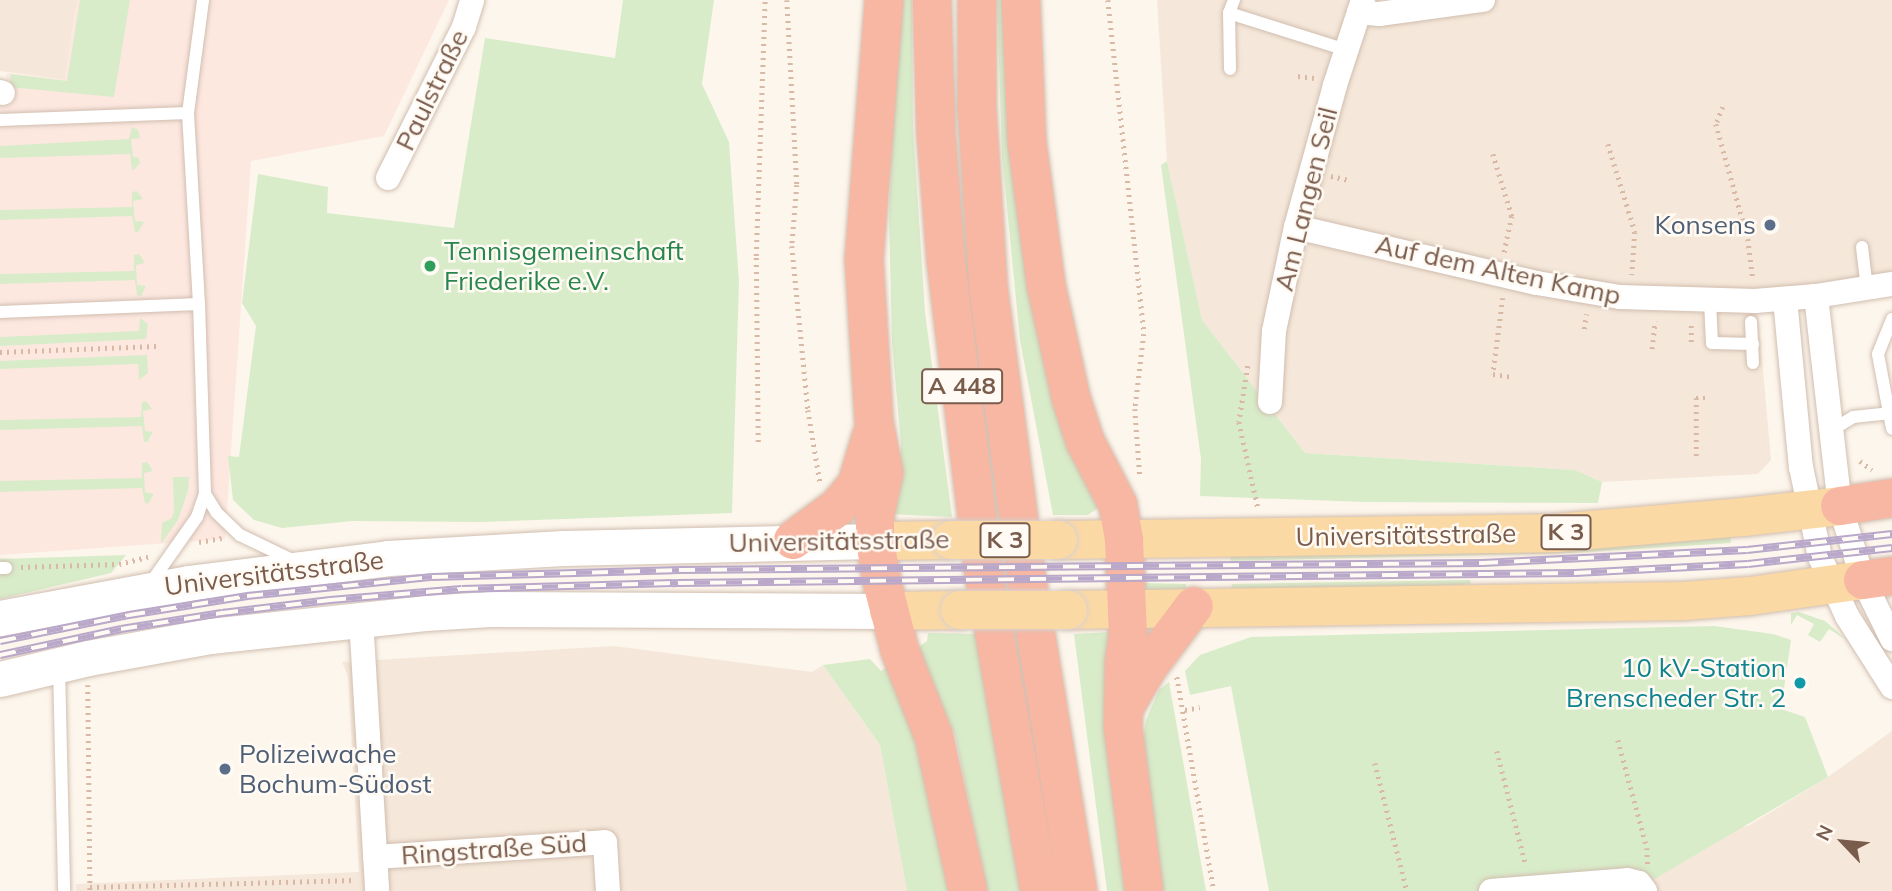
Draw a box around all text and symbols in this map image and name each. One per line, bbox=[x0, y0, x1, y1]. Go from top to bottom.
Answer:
street label: Paulstraße bbox=[389, 25, 475, 155]
street label: Am Langen Seil bbox=[1268, 104, 1344, 294]
place label: Konsens bbox=[1655, 209, 1756, 241]
marker: Konsens bbox=[1762, 217, 1778, 233]
street label: Auf dem Alten Kamp bbox=[1372, 229, 1624, 311]
place label: Tennisgemeinschaft Friederike e.V. bbox=[444, 235, 684, 296]
marker: Tennisgemeinschaft Friederike e.V. bbox=[422, 258, 438, 274]
road number: A 448 bbox=[920, 366, 1004, 407]
road number: K 3 bbox=[1540, 512, 1592, 552]
street label: Universitätsstraße bbox=[1295, 517, 1517, 553]
road number: K 3 bbox=[979, 520, 1031, 560]
street label: Universitätsstraße bbox=[728, 523, 950, 559]
street label: Universitätsstraße bbox=[163, 544, 385, 602]
place label: 10 kV-Station Brenscheder Str. 2 bbox=[1566, 652, 1786, 714]
marker: 10 kV-Station Brenscheder Str. 2 bbox=[1792, 675, 1808, 691]
place label: Polizeiwache Bochum-Südost bbox=[239, 738, 432, 800]
marker: Polizeiwache Bochum-Südost bbox=[217, 761, 233, 777]
north arrow bbox=[1808, 807, 1878, 877]
text: N bbox=[1810, 821, 1838, 845]
street label: Ringstraße Süd bbox=[400, 827, 588, 871]

